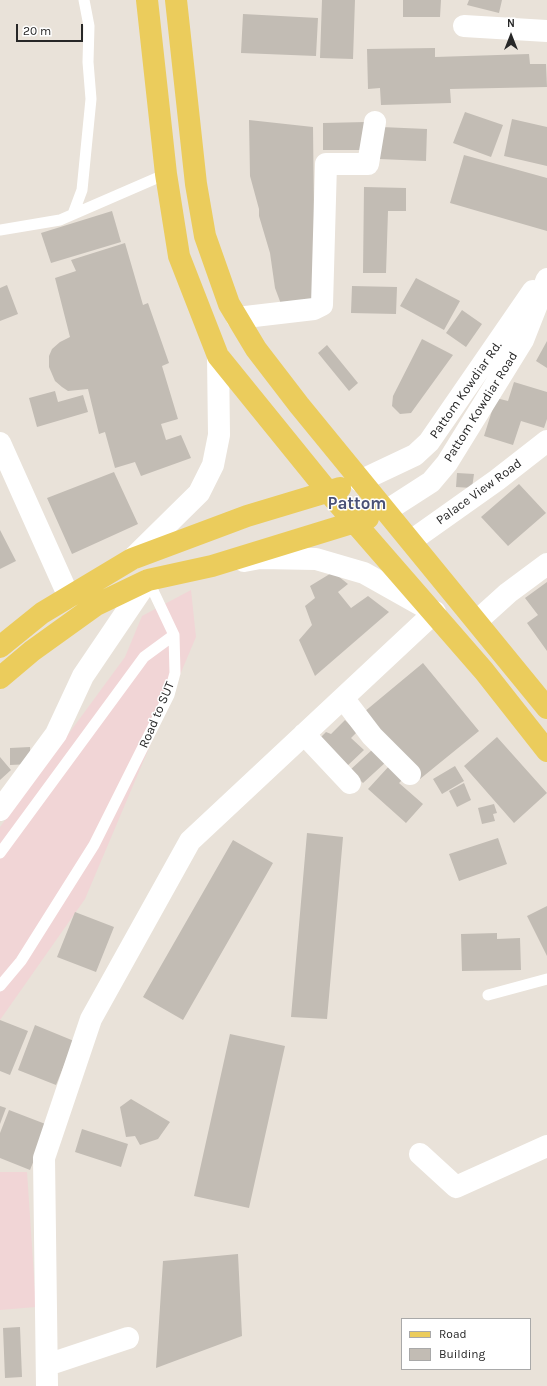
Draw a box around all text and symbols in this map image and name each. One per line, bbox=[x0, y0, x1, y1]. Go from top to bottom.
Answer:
scale bar bbox=[18, 16, 85, 42]
north arrow bbox=[491, 16, 531, 56]
text: N bbox=[507, 17, 515, 30]
text: 20 m bbox=[23, 24, 51, 38]
street label: Pattom Kowdiar Rd. bbox=[427, 338, 505, 442]
street label: Pattom Kowdiar Road bbox=[441, 349, 521, 465]
street label: Palace View Road bbox=[433, 456, 525, 528]
district label: Pattom bbox=[328, 494, 386, 514]
street label: Road to SUT bbox=[136, 679, 178, 751]
legend bbox=[401, 1318, 531, 1370]
text: Road bbox=[439, 1327, 467, 1341]
text: Building bbox=[439, 1347, 485, 1361]

